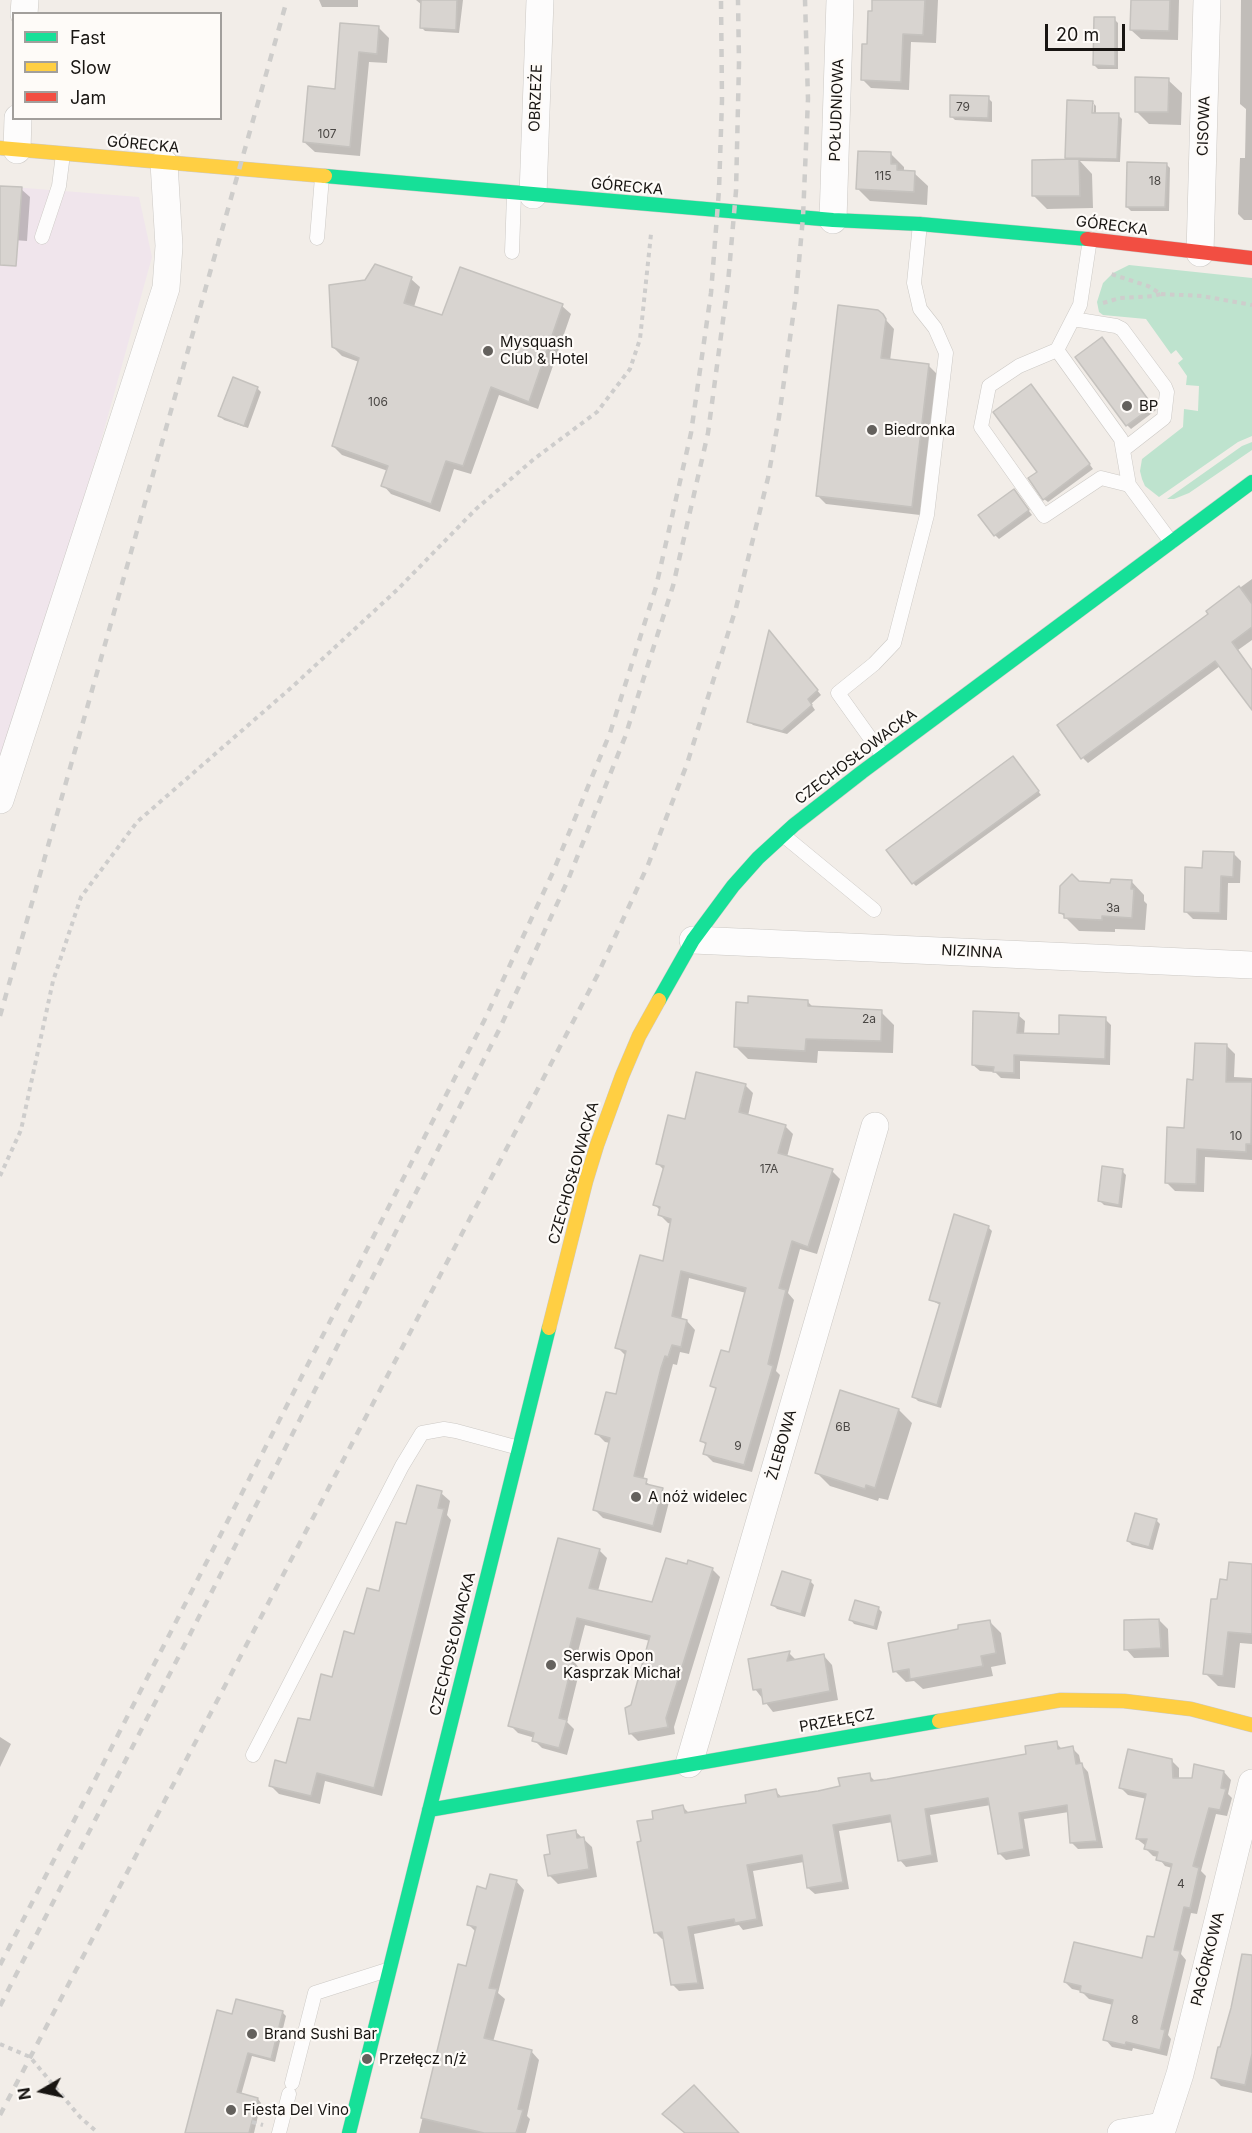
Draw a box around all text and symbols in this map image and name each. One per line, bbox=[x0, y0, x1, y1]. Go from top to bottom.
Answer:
legend bbox=[12, 12, 222, 120]
scale bar bbox=[1048, 12, 1128, 50]
text: 20 m bbox=[1056, 24, 1099, 45]
text: Fast bbox=[70, 27, 106, 48]
text: Slow bbox=[70, 57, 111, 78]
street label: POŁUDNIOWA bbox=[826, 58, 848, 162]
street label: OBRZEŻE bbox=[526, 64, 546, 132]
text: Jam bbox=[70, 87, 106, 108]
street label: CISOWA bbox=[1194, 96, 1214, 156]
house number: 79 bbox=[956, 100, 970, 114]
house number: 107 bbox=[317, 127, 337, 141]
street label: GÓRECKA bbox=[106, 133, 180, 157]
house number: 115 bbox=[874, 169, 892, 183]
house number: 18 bbox=[1149, 174, 1161, 188]
street label: GÓRECKA bbox=[590, 175, 664, 199]
street label: GÓRECKA bbox=[1075, 213, 1149, 239]
place label: Mysquash Club & Hotel bbox=[500, 333, 588, 368]
marker: Mysquash Club & Hotel bbox=[481, 344, 495, 358]
house number: 106 bbox=[368, 395, 388, 409]
place label: BP bbox=[1139, 397, 1158, 415]
marker: BP bbox=[1120, 399, 1134, 413]
place label: Biedronka bbox=[884, 421, 955, 439]
marker: Biedronka bbox=[865, 423, 879, 437]
street label: CZECHOSŁOWACKA bbox=[792, 705, 920, 809]
house number: 3a bbox=[1106, 901, 1120, 915]
street label: NIZINNA bbox=[941, 941, 1003, 963]
house number: 2a bbox=[862, 1012, 876, 1026]
street label: CZECHOSŁOWACKA bbox=[545, 1100, 603, 1246]
house number: 10 bbox=[1230, 1129, 1242, 1143]
house number: 17A bbox=[760, 1162, 778, 1176]
street label: ŻLEBOWA bbox=[763, 1408, 801, 1482]
house number: 6B bbox=[835, 1420, 851, 1434]
house number: 9 bbox=[734, 1439, 742, 1453]
place label: A nóż widelec bbox=[648, 1488, 747, 1506]
marker: A nóż widelec bbox=[629, 1490, 643, 1504]
street label: CZECHOSŁOWACKA bbox=[426, 1570, 480, 1718]
place label: Serwis Opon Kasprzak Michał bbox=[563, 1647, 680, 1682]
marker: Serwis Opon Kasprzak Michał bbox=[544, 1658, 558, 1672]
street label: PRZEŁĘCZ bbox=[798, 1706, 876, 1736]
house number: 4 bbox=[1177, 1877, 1185, 1891]
street label: PAGÓRKOWA bbox=[1188, 1910, 1228, 2008]
house number: 8 bbox=[1131, 2013, 1139, 2027]
place label: Brand Sushi Bar bbox=[264, 2025, 377, 2043]
marker: Brand Sushi Bar bbox=[245, 2027, 259, 2041]
place label: Przełęcz n/ż bbox=[379, 2050, 467, 2068]
marker: Przełęcz n/ż bbox=[360, 2052, 374, 2066]
north arrow bbox=[12, 2061, 72, 2121]
text: N bbox=[13, 2086, 35, 2101]
place label: Fiesta Del Vino bbox=[243, 2101, 349, 2119]
marker: Fiesta Del Vino bbox=[224, 2103, 238, 2117]

